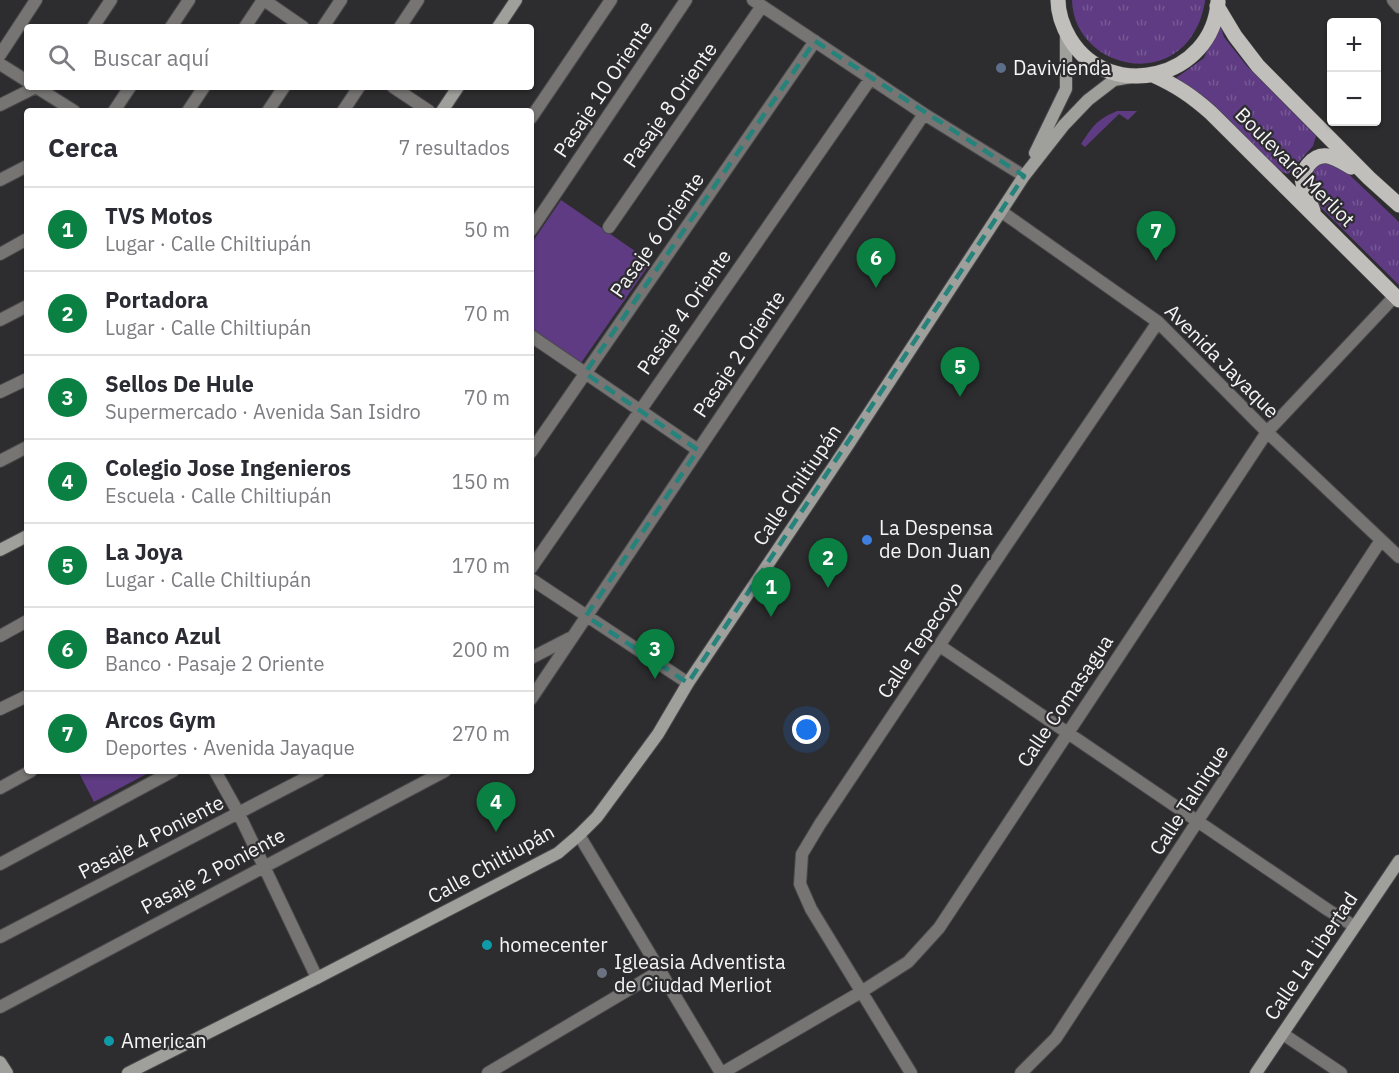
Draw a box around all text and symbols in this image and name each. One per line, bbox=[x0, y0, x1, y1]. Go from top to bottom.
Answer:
street label: Pasaje 10 Oriente bbox=[547, 15, 658, 162]
map controls bbox=[1327, 18, 1381, 126]
button: + bbox=[1327, 18, 1381, 72]
search box bbox=[24, 24, 534, 90]
street label: Pasaje 8 Oriente bbox=[616, 37, 723, 173]
icon: search bbox=[45, 41, 78, 74]
text: Buscar aquí bbox=[93, 43, 209, 72]
place label: Davivienda bbox=[1013, 54, 1112, 81]
marker: Davivienda bbox=[994, 61, 1008, 75]
button: − bbox=[1327, 72, 1381, 126]
street label: Boulevard Merliot bbox=[1230, 101, 1361, 232]
text: Cerca bbox=[48, 130, 118, 164]
text: 7 resultados bbox=[398, 134, 510, 161]
street label: Pasaje 6 Oriente bbox=[603, 167, 710, 303]
text: TVS Motos bbox=[105, 201, 213, 230]
pin: 7 bbox=[1136, 212, 1176, 261]
text: 1 bbox=[62, 216, 74, 243]
text: 50 m bbox=[464, 216, 510, 243]
text: Lugar · Calle Chiltiupán bbox=[105, 230, 311, 257]
pin: 6 bbox=[856, 238, 896, 288]
street label: Pasaje 4 Oriente bbox=[630, 244, 737, 380]
text: Portadora bbox=[105, 285, 208, 314]
street label: Pasaje 2 Oriente bbox=[686, 285, 791, 422]
street label: Avenida Jayaque bbox=[1159, 298, 1285, 424]
text: 2 bbox=[62, 300, 74, 327]
text: 70 m bbox=[464, 300, 510, 327]
text: Lugar · Calle Chiltiupán bbox=[105, 314, 311, 341]
pin: 5 bbox=[940, 348, 980, 397]
text: Sellos De Hule bbox=[105, 369, 254, 398]
text: 3 bbox=[62, 384, 74, 411]
text: 70 m bbox=[464, 384, 510, 411]
text: Supermercado · Avenida San Isidro bbox=[105, 398, 421, 425]
street label: Calle Chiltiupán bbox=[746, 419, 847, 551]
text: Colegio Jose Ingenieros bbox=[105, 453, 351, 482]
text: 4 bbox=[62, 468, 74, 495]
text: 150 m bbox=[452, 468, 510, 495]
text: Escuela · Calle Chiltiupán bbox=[105, 482, 332, 509]
place label: La Despensa de Don Juan bbox=[879, 514, 993, 564]
marker: La Despensa de Don Juan bbox=[860, 533, 874, 547]
text: La Joya bbox=[105, 537, 183, 566]
pin: 2 bbox=[808, 538, 848, 588]
text: 5 bbox=[62, 552, 74, 579]
text: 170 m bbox=[452, 552, 510, 579]
text: Lugar · Calle Chiltiupán bbox=[105, 566, 311, 593]
pin: 1 bbox=[752, 568, 790, 617]
street label: Calle Tepecoyo bbox=[871, 576, 969, 703]
text: Banco Azul bbox=[105, 621, 221, 650]
street label: Calle Comasagua bbox=[1010, 629, 1119, 772]
pin: 3 bbox=[636, 630, 674, 679]
text: 6 bbox=[62, 636, 74, 663]
text: 200 m bbox=[452, 636, 510, 663]
text: Banco · Pasaje 2 Oriente bbox=[105, 650, 324, 677]
text: Arcos Gym bbox=[105, 705, 216, 734]
your location bbox=[792, 715, 821, 744]
text: 7 bbox=[62, 720, 74, 747]
text: 270 m bbox=[452, 720, 510, 747]
text: Deportes · Avenida Jayaque bbox=[105, 734, 355, 761]
street label: Calle Talnique bbox=[1143, 740, 1234, 860]
pin: 4 bbox=[476, 782, 516, 832]
street label: Pasaje 4 Poniente bbox=[73, 788, 228, 885]
street label: Calle Chiltiupán bbox=[423, 818, 559, 909]
street label: Pasaje 2 Poniente bbox=[136, 821, 290, 920]
street label: Calle La Libertad bbox=[1258, 886, 1364, 1025]
place label: homecenter bbox=[499, 931, 608, 958]
marker: homecenter bbox=[480, 938, 494, 952]
place label: Igleasia Adventista de Ciudad Merliot bbox=[614, 948, 786, 998]
marker: Igleasia Adventista de Ciudad Merliot bbox=[595, 966, 609, 980]
place label: American bbox=[121, 1027, 207, 1054]
marker: American bbox=[102, 1034, 116, 1048]

